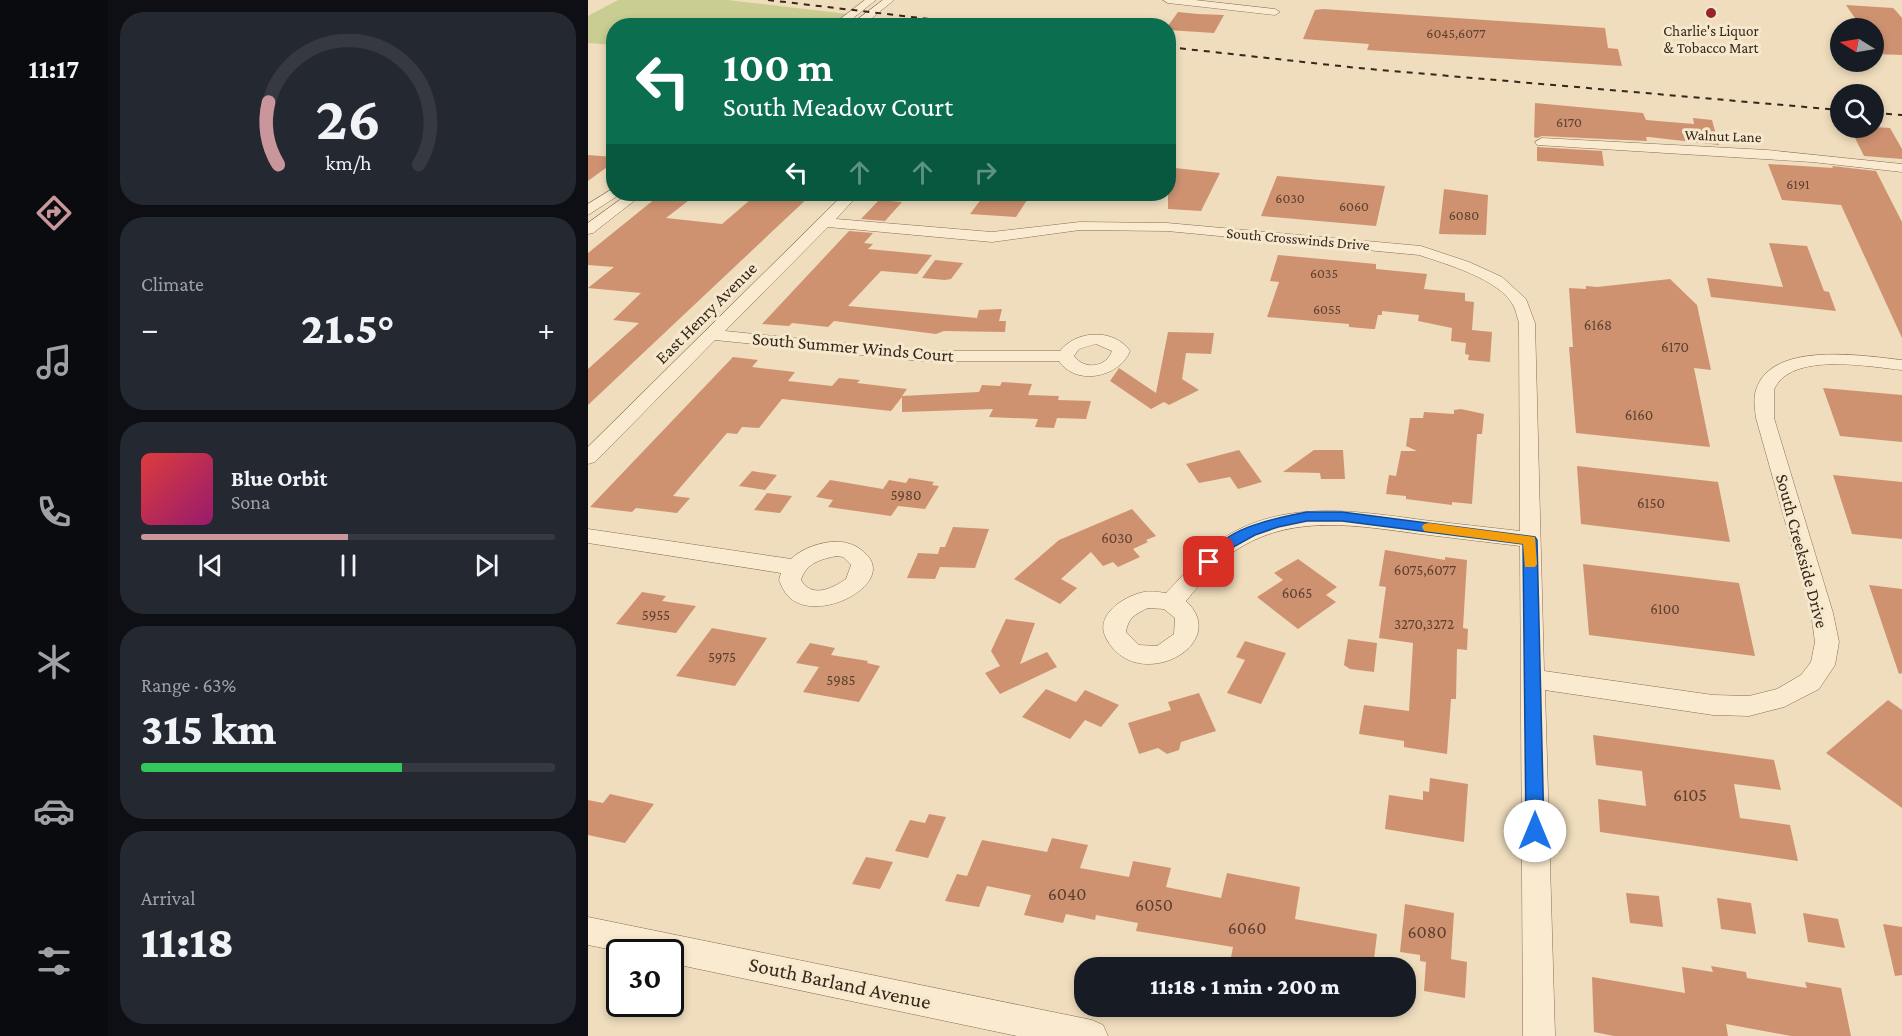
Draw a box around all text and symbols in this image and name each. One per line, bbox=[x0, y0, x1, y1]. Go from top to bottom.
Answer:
marker: Charlie's Liquor & Tobacco Mart bbox=[1704, 6, 1718, 20]
north arrow bbox=[1830, 18, 1884, 72]
map controls bbox=[1830, 18, 1884, 138]
place label: Charlie's Liquor & Tobacco Mart bbox=[1663, 23, 1760, 56]
house number: 6045,6077 bbox=[1426, 25, 1486, 41]
icon: left bbox=[624, 42, 702, 120]
text: 100 m bbox=[723, 43, 833, 90]
text: 11:17 bbox=[29, 54, 79, 84]
text: 26 bbox=[315, 84, 381, 153]
button: search bbox=[1830, 84, 1884, 138]
text: South Meadow Court bbox=[723, 92, 953, 122]
house number: 6170 bbox=[1556, 114, 1582, 130]
street label: Walnut Lane bbox=[1684, 127, 1762, 145]
text: km/h bbox=[325, 152, 372, 176]
icon: left bbox=[780, 156, 813, 189]
icon: ahead bbox=[843, 156, 876, 189]
icon: ahead bbox=[906, 156, 939, 189]
icon: right bbox=[969, 156, 1002, 189]
house number: 6191 bbox=[1786, 176, 1810, 192]
house number: 6030 bbox=[1275, 190, 1305, 206]
icon: directions bbox=[33, 192, 75, 234]
house number: 6060 bbox=[1339, 198, 1369, 214]
house number: 6080 bbox=[1449, 207, 1479, 223]
street label: South Crosswinds Drive bbox=[1226, 225, 1371, 253]
street label: East Henry Avenue bbox=[651, 258, 761, 368]
house number: 6035 bbox=[1310, 265, 1338, 281]
text: Climate bbox=[141, 273, 204, 295]
house number: 6055 bbox=[1313, 301, 1341, 317]
text: 21.5° bbox=[301, 303, 395, 353]
text: − bbox=[141, 310, 158, 347]
text: + bbox=[538, 310, 555, 347]
house number: 6168 bbox=[1584, 317, 1612, 333]
street label: South Summer Winds Court bbox=[751, 328, 956, 366]
house number: 6170 bbox=[1661, 339, 1689, 355]
icon: music bbox=[33, 341, 75, 383]
house number: 6160 bbox=[1625, 407, 1653, 423]
text: Blue Orbit bbox=[231, 466, 327, 491]
street label: South Creekside Drive bbox=[1772, 472, 1832, 630]
house number: 5980 bbox=[890, 487, 922, 503]
icon: phone bbox=[33, 491, 75, 533]
text: Sona bbox=[231, 491, 270, 513]
house number: 6150 bbox=[1637, 495, 1665, 511]
house number: 6030 bbox=[1101, 530, 1133, 546]
pin bbox=[1183, 536, 1234, 587]
icon: arrive bbox=[1192, 545, 1225, 578]
icon: previous bbox=[194, 549, 227, 582]
icon: pause bbox=[332, 549, 365, 582]
icon: next bbox=[470, 549, 503, 582]
house number: 6075,6077 bbox=[1394, 562, 1456, 578]
house number: 6065 bbox=[1282, 585, 1312, 601]
house number: 6100 bbox=[1650, 601, 1680, 617]
house number: 5955 bbox=[642, 607, 670, 623]
house number: 3270,3272 bbox=[1394, 616, 1454, 632]
icon: climate bbox=[33, 641, 75, 683]
house number: 5975 bbox=[708, 649, 736, 665]
house number: 5985 bbox=[826, 672, 856, 688]
text: Range · 63% bbox=[141, 674, 236, 696]
text: 315 km bbox=[141, 704, 276, 754]
house number: 6105 bbox=[1673, 785, 1707, 805]
icon: car bbox=[33, 790, 75, 832]
position arrow bbox=[1503, 799, 1567, 863]
house number: 6040 bbox=[1048, 884, 1086, 904]
text: Arrival bbox=[141, 887, 195, 909]
house number: 6050 bbox=[1135, 895, 1173, 915]
text: 11:18 bbox=[141, 917, 234, 967]
house number: 6060 bbox=[1228, 918, 1266, 938]
house number: 6080 bbox=[1407, 922, 1447, 942]
speed limit sign: 30 bbox=[606, 939, 684, 1017]
icon: filters bbox=[33, 940, 75, 982]
street label: South Barland Avenue bbox=[747, 952, 933, 1014]
text: 11:18 · 1 min · 200 m bbox=[1150, 974, 1340, 999]

